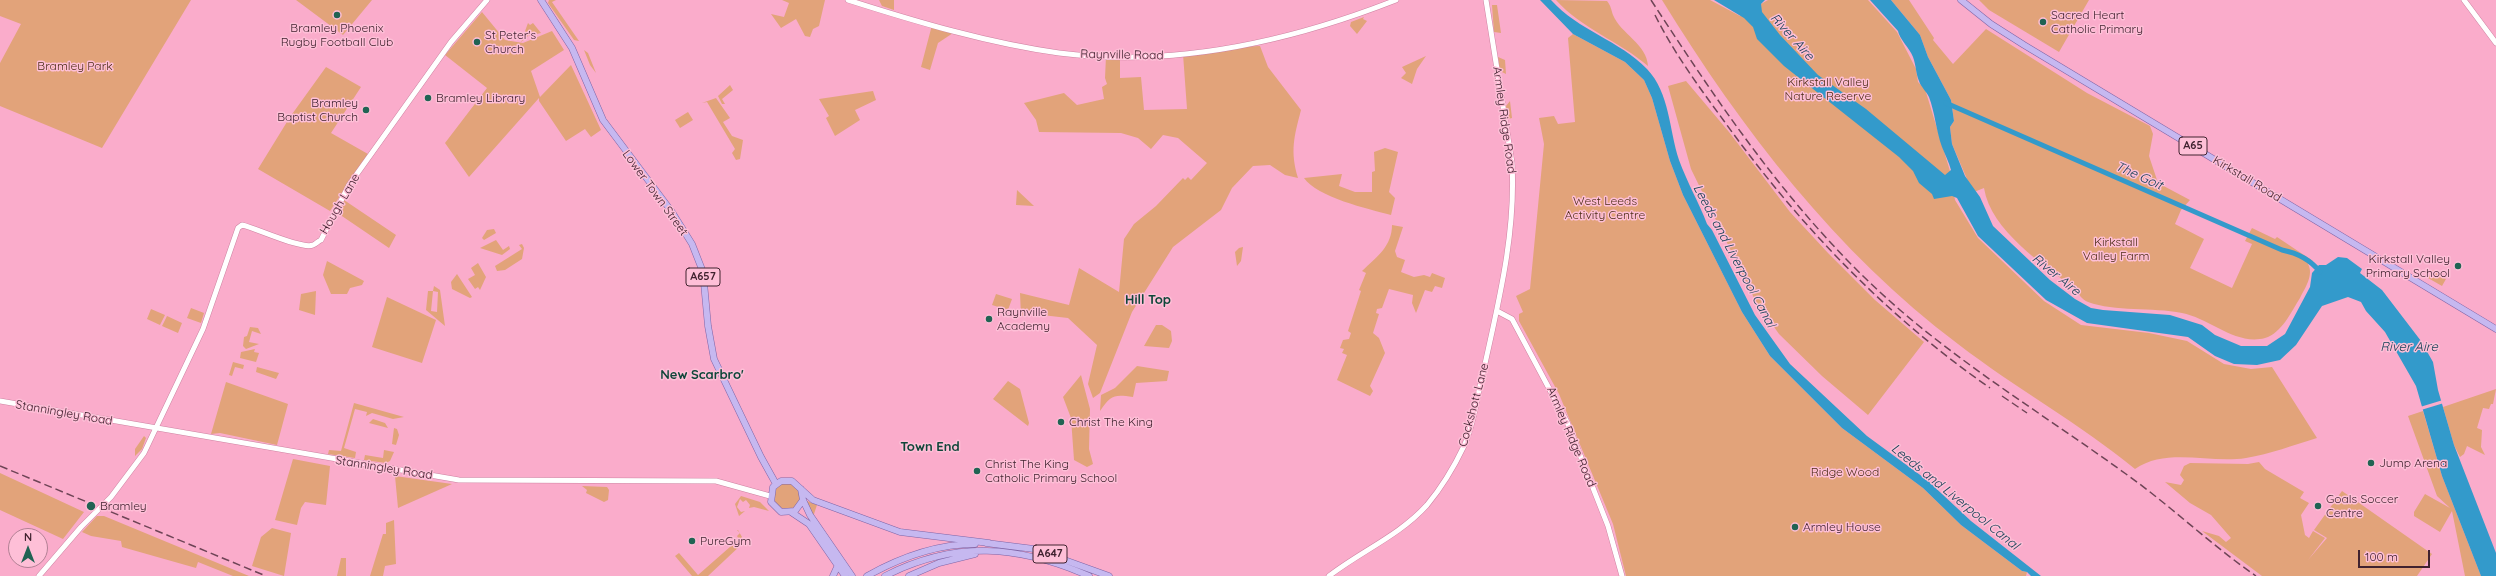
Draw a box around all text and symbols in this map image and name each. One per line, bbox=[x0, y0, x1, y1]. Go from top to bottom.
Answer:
place label: Sacred Heart Catholic Primary bbox=[2051, 8, 2143, 36]
marker: Bramley Phoenix Rugby Football Club bbox=[332, 10, 342, 20]
water label: River Aire bbox=[1767, 10, 1817, 64]
marker: Sacred Heart Catholic Primary bbox=[2038, 17, 2048, 27]
place label: Bramley Phoenix Rugby Football Club bbox=[281, 21, 393, 49]
place label: St Peter's Church bbox=[485, 28, 536, 56]
marker: St Peter's Church bbox=[472, 37, 482, 47]
street label: Raynville Road bbox=[1080, 47, 1164, 63]
park label: Bramley Park bbox=[37, 59, 113, 73]
street label: Armley Ridge Road bbox=[1489, 66, 1519, 174]
park label: Kirkstall Valley Nature Reserve bbox=[1785, 75, 1871, 103]
place label: Bramley Library bbox=[436, 91, 525, 105]
marker: Bramley Library bbox=[423, 93, 433, 103]
place label: Bramley Baptist Church bbox=[277, 96, 358, 124]
marker: Bramley Baptist Church bbox=[361, 105, 371, 115]
road number: A65 bbox=[2179, 137, 2207, 155]
street label: Lower Town Street bbox=[619, 147, 691, 239]
street label: Kirkstall Road bbox=[2210, 153, 2284, 205]
water label: The Goit bbox=[2113, 159, 2165, 193]
street label: Hough Lane bbox=[317, 171, 363, 237]
water label: Leeds and Liverpool Canal bbox=[1690, 182, 1778, 330]
park label: West Leeds Activity Centre bbox=[1565, 194, 1645, 222]
park label: Kirkstall Valley Farm bbox=[2083, 235, 2149, 263]
water label: River Aire bbox=[2029, 251, 2083, 299]
place label: Kirkstall Valley Primary School bbox=[2366, 252, 2450, 280]
marker: Kirkstall Valley Primary School bbox=[2453, 261, 2463, 271]
road number: A657 bbox=[686, 268, 720, 286]
district label: Hill Top bbox=[1125, 292, 1171, 308]
place label: Raynville Academy bbox=[997, 305, 1050, 333]
marker: Raynville Academy bbox=[984, 314, 994, 324]
water label: River Aire bbox=[2380, 339, 2438, 355]
street label: Cockshott Lane bbox=[1456, 362, 1492, 448]
district label: New Scarbro' bbox=[660, 367, 744, 383]
street label: Armley Ridge Road bbox=[1543, 385, 1599, 489]
street label: Stanningley Road bbox=[14, 397, 114, 429]
place label: Christ The King bbox=[1069, 415, 1153, 429]
marker: Christ The King bbox=[1056, 417, 1066, 427]
district label: Town End bbox=[900, 439, 960, 455]
water label: Leeds and Liverpool Canal bbox=[1888, 441, 2022, 553]
street label: Stanningley Road bbox=[334, 453, 434, 483]
place label: Jump Arena bbox=[2379, 456, 2447, 470]
place label: Christ The King Catholic Primary School bbox=[985, 457, 1117, 485]
marker: Jump Arena bbox=[2366, 458, 2376, 468]
park label: Ridge Wood bbox=[1811, 465, 1879, 479]
marker: Christ The King Catholic Primary School bbox=[972, 466, 982, 476]
place label: Goals Soccer Centre bbox=[2326, 492, 2398, 520]
place label: Bramley bbox=[100, 499, 147, 513]
marker: Bramley bbox=[85, 500, 97, 512]
marker: Goals Soccer Centre bbox=[2313, 501, 2323, 511]
place label: Armley House bbox=[1803, 520, 1881, 534]
marker: Armley House bbox=[1790, 522, 1800, 532]
north arrow bbox=[8, 528, 48, 568]
text: N bbox=[24, 530, 32, 544]
place label: PureGym bbox=[700, 534, 751, 548]
marker: PureGym bbox=[687, 536, 697, 546]
scale bar bbox=[2360, 542, 2432, 568]
road number: A647 bbox=[1033, 545, 1067, 563]
text: 100 m bbox=[2365, 549, 2398, 564]

